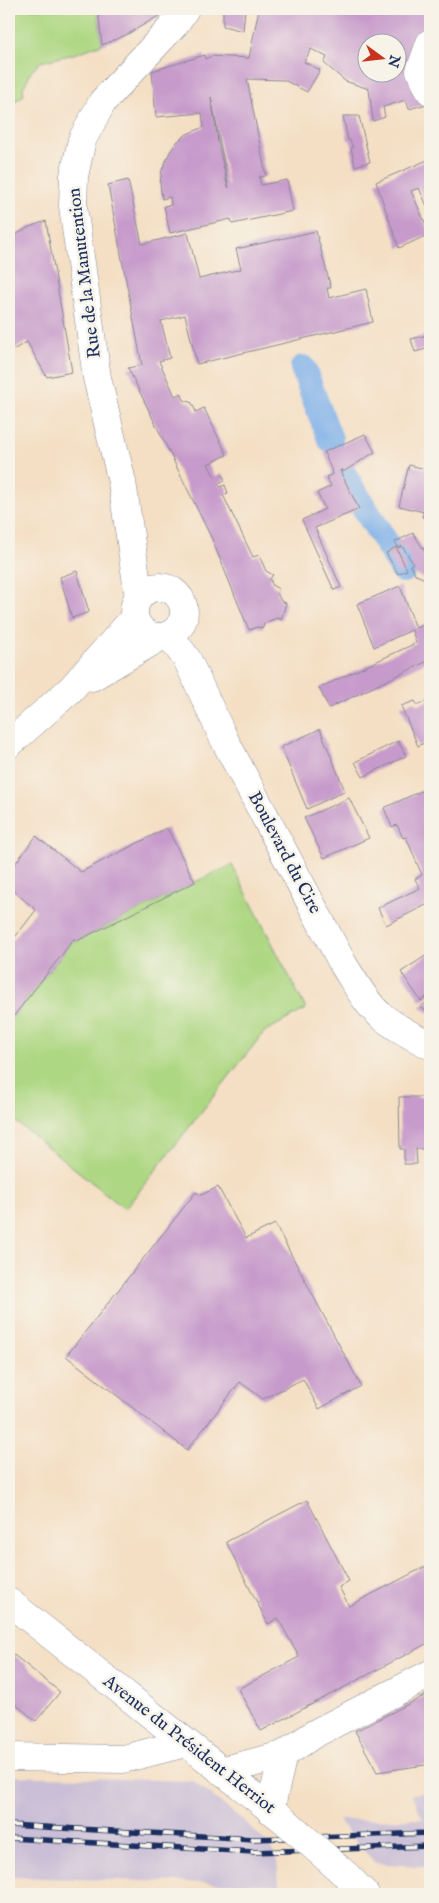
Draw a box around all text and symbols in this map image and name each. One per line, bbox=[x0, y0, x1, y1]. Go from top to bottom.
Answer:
north arrow bbox=[356, 32, 406, 82]
text: N bbox=[383, 52, 404, 69]
street label: Rue de la Manutention bbox=[63, 186, 107, 359]
street label: Boulevard du Cire bbox=[242, 788, 326, 918]
street label: Avenue du Président Herriot bbox=[97, 1670, 280, 1820]

